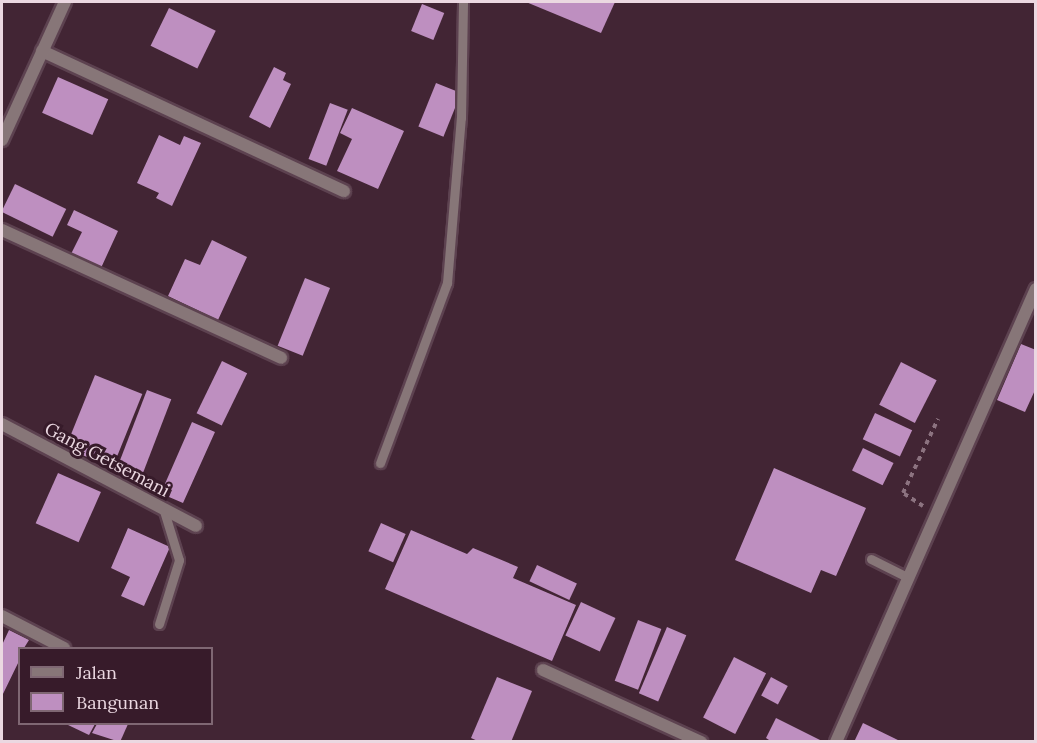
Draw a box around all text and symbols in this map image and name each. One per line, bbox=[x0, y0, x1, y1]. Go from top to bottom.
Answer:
street label: Gang Getsemani bbox=[41, 418, 173, 502]
legend bbox=[18, 647, 213, 725]
text: Jalan bbox=[76, 661, 117, 684]
text: Bangunan bbox=[76, 691, 159, 714]

